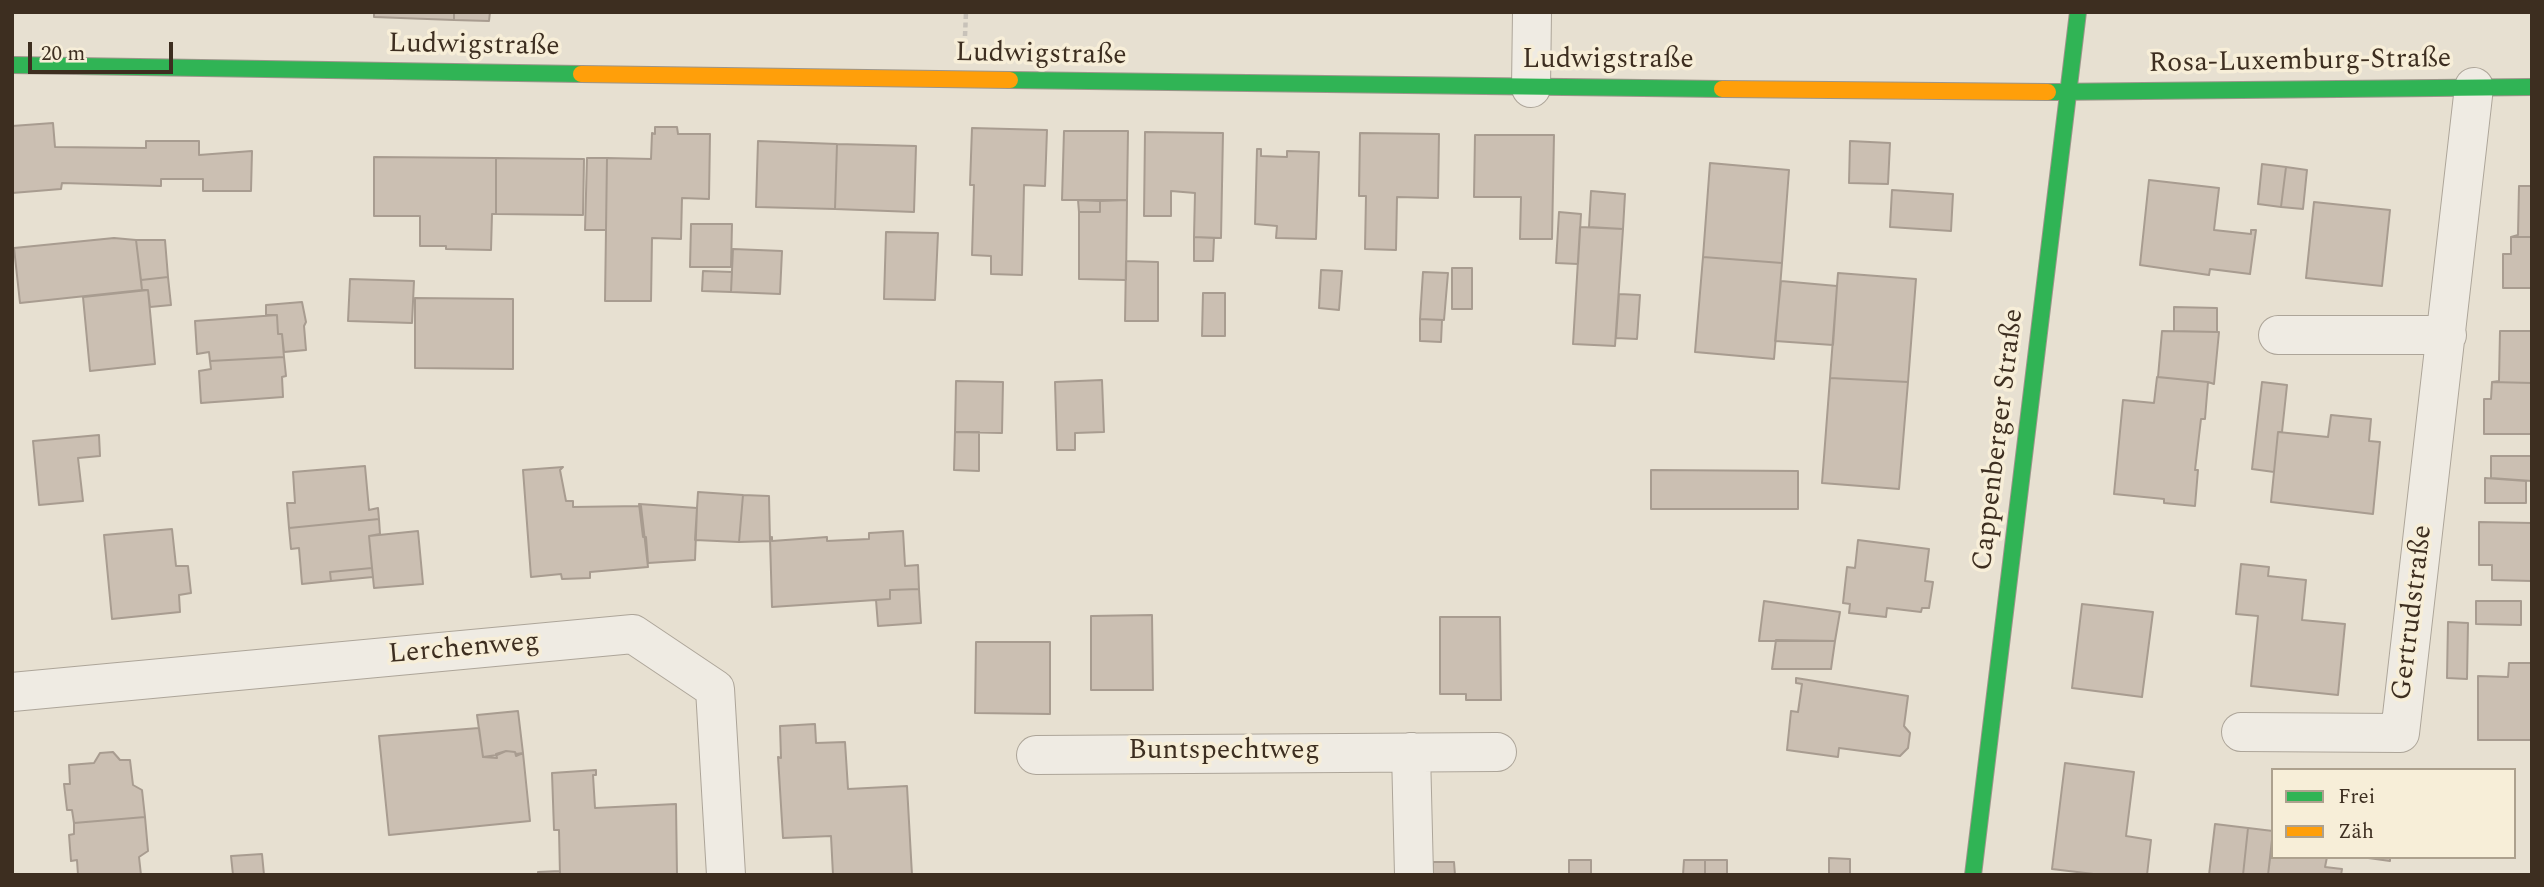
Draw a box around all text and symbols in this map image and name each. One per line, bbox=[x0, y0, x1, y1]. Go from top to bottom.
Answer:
scale bar bbox=[32, 28, 177, 72]
street label: Ludwigstraße bbox=[388, 29, 560, 65]
text: 20 m bbox=[41, 38, 85, 70]
street label: Ludwigstraße bbox=[955, 38, 1127, 74]
street label: Rosa-Luxemburg-Straße bbox=[2148, 44, 2452, 82]
street label: Ludwigstraße bbox=[1522, 45, 1694, 79]
street label: Cappenberger Straße bbox=[1967, 307, 2033, 573]
street label: Gertrudstraße bbox=[2387, 523, 2441, 703]
street label: Lerchenweg bbox=[387, 627, 541, 673]
street label: Buntspechtweg bbox=[1128, 736, 1320, 770]
legend bbox=[2271, 768, 2516, 859]
text: Frei bbox=[2338, 781, 2375, 813]
text: Zäh bbox=[2338, 816, 2374, 848]

